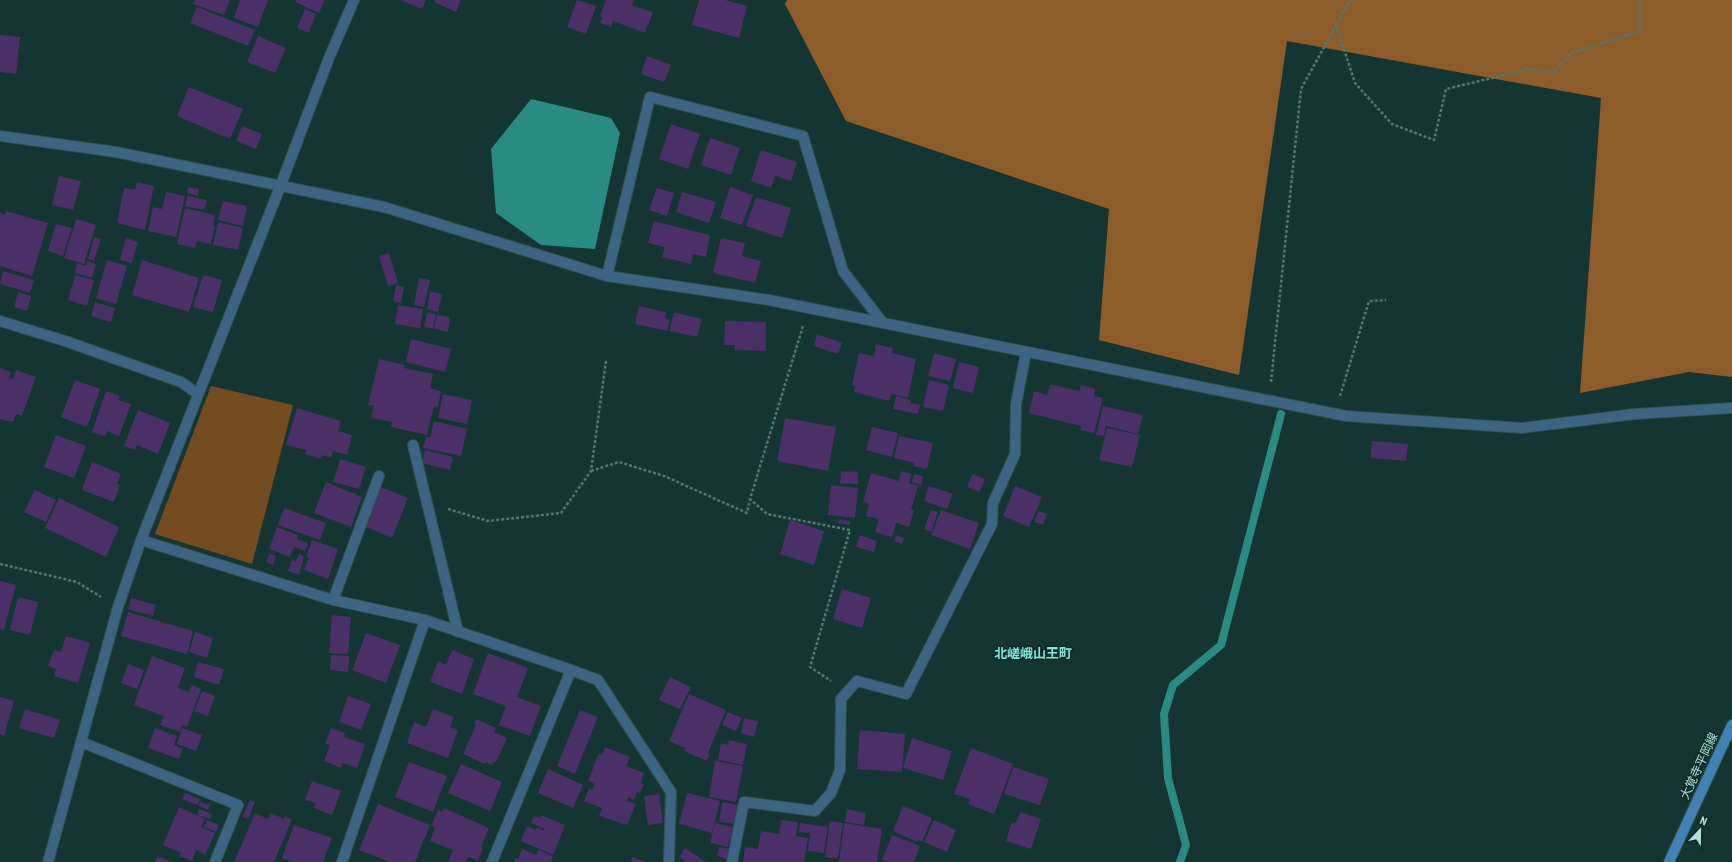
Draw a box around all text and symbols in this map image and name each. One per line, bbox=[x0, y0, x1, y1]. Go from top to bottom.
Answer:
district label: 北嵯峨山王町 bbox=[994, 646, 1072, 661]
street label: 大覚寺平岡線 bbox=[1677, 730, 1721, 802]
north arrow bbox=[1680, 810, 1720, 850]
text: N bbox=[1698, 814, 1709, 829]

